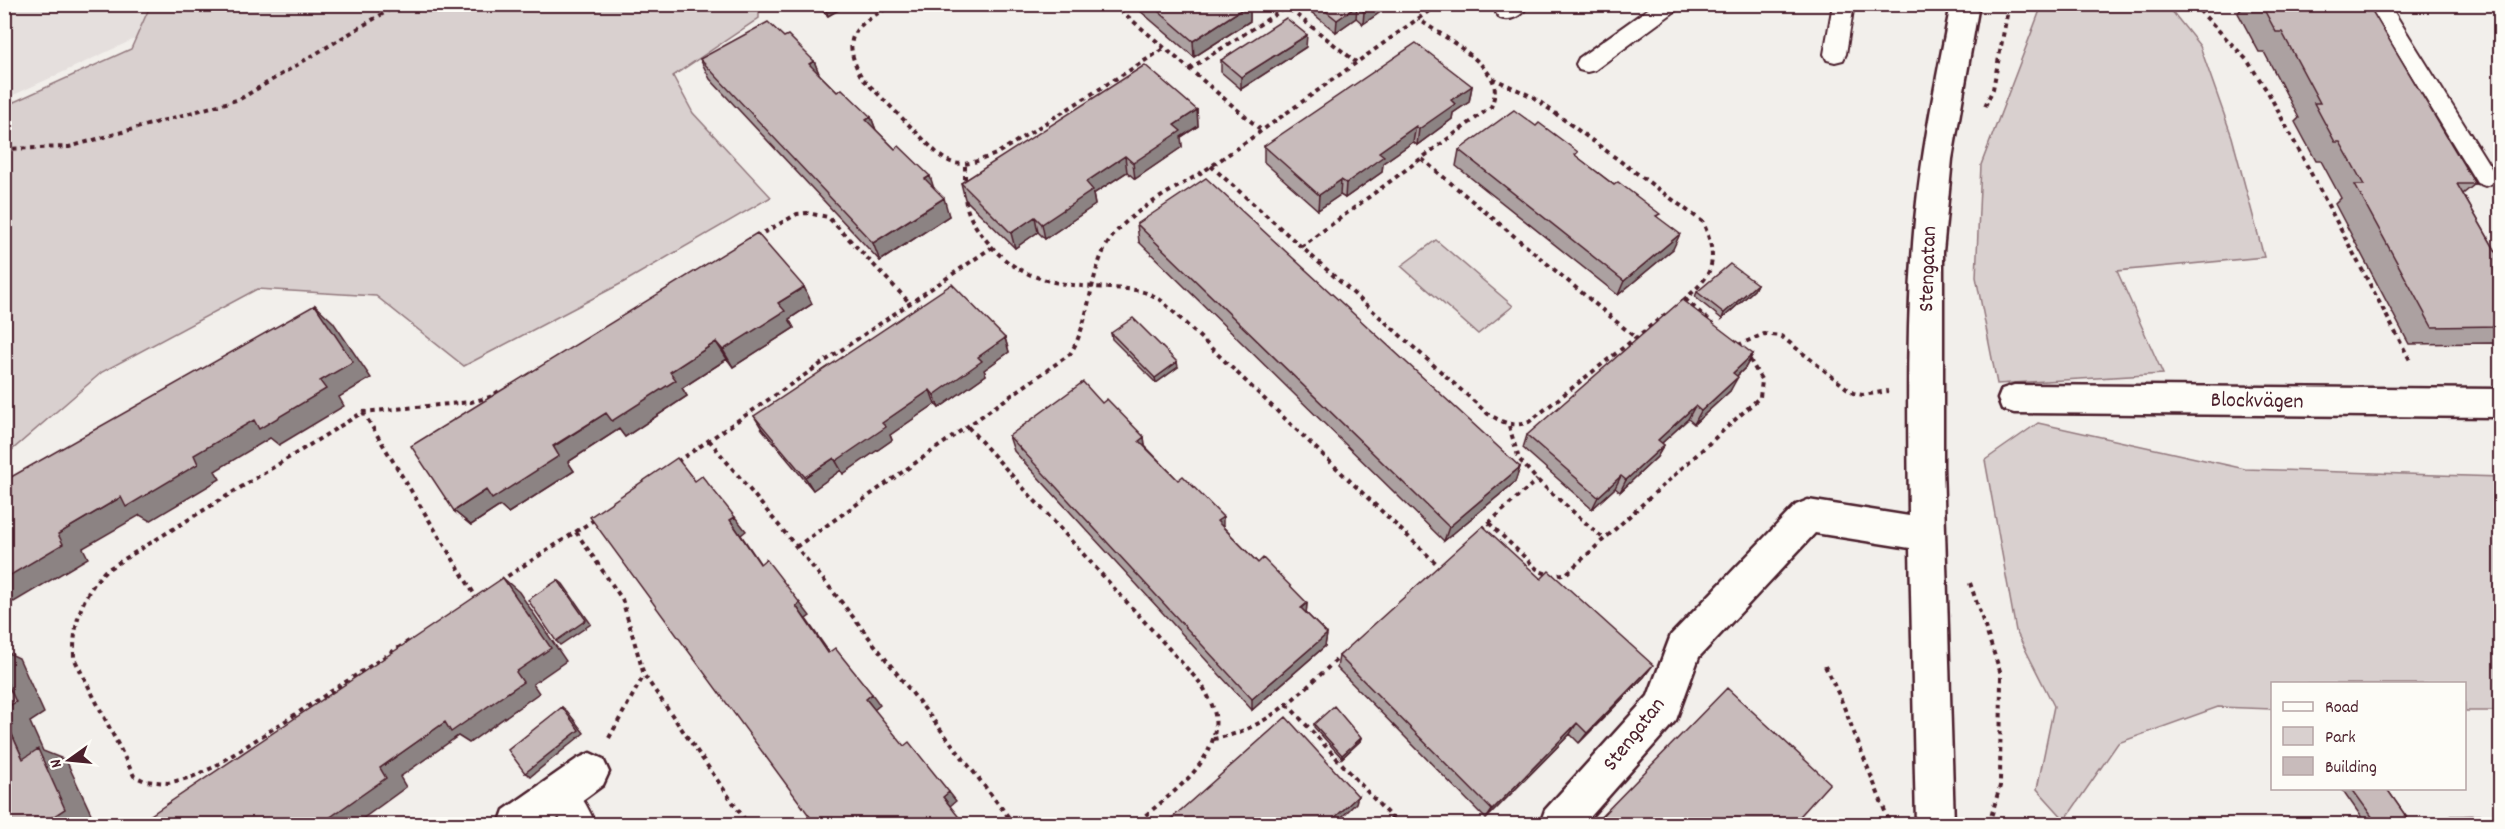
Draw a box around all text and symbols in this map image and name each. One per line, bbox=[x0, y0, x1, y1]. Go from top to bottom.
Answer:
street label: Stengatan bbox=[1912, 225, 1946, 313]
street label: Blockvägen bbox=[2210, 386, 2304, 418]
legend bbox=[2271, 682, 2466, 790]
street label: Stengatan bbox=[1596, 691, 1674, 779]
text: Road bbox=[2325, 696, 2359, 721]
text: Park bbox=[2325, 726, 2356, 751]
north arrow bbox=[39, 730, 99, 790]
text: N bbox=[45, 756, 69, 770]
text: Building bbox=[2325, 756, 2377, 781]

